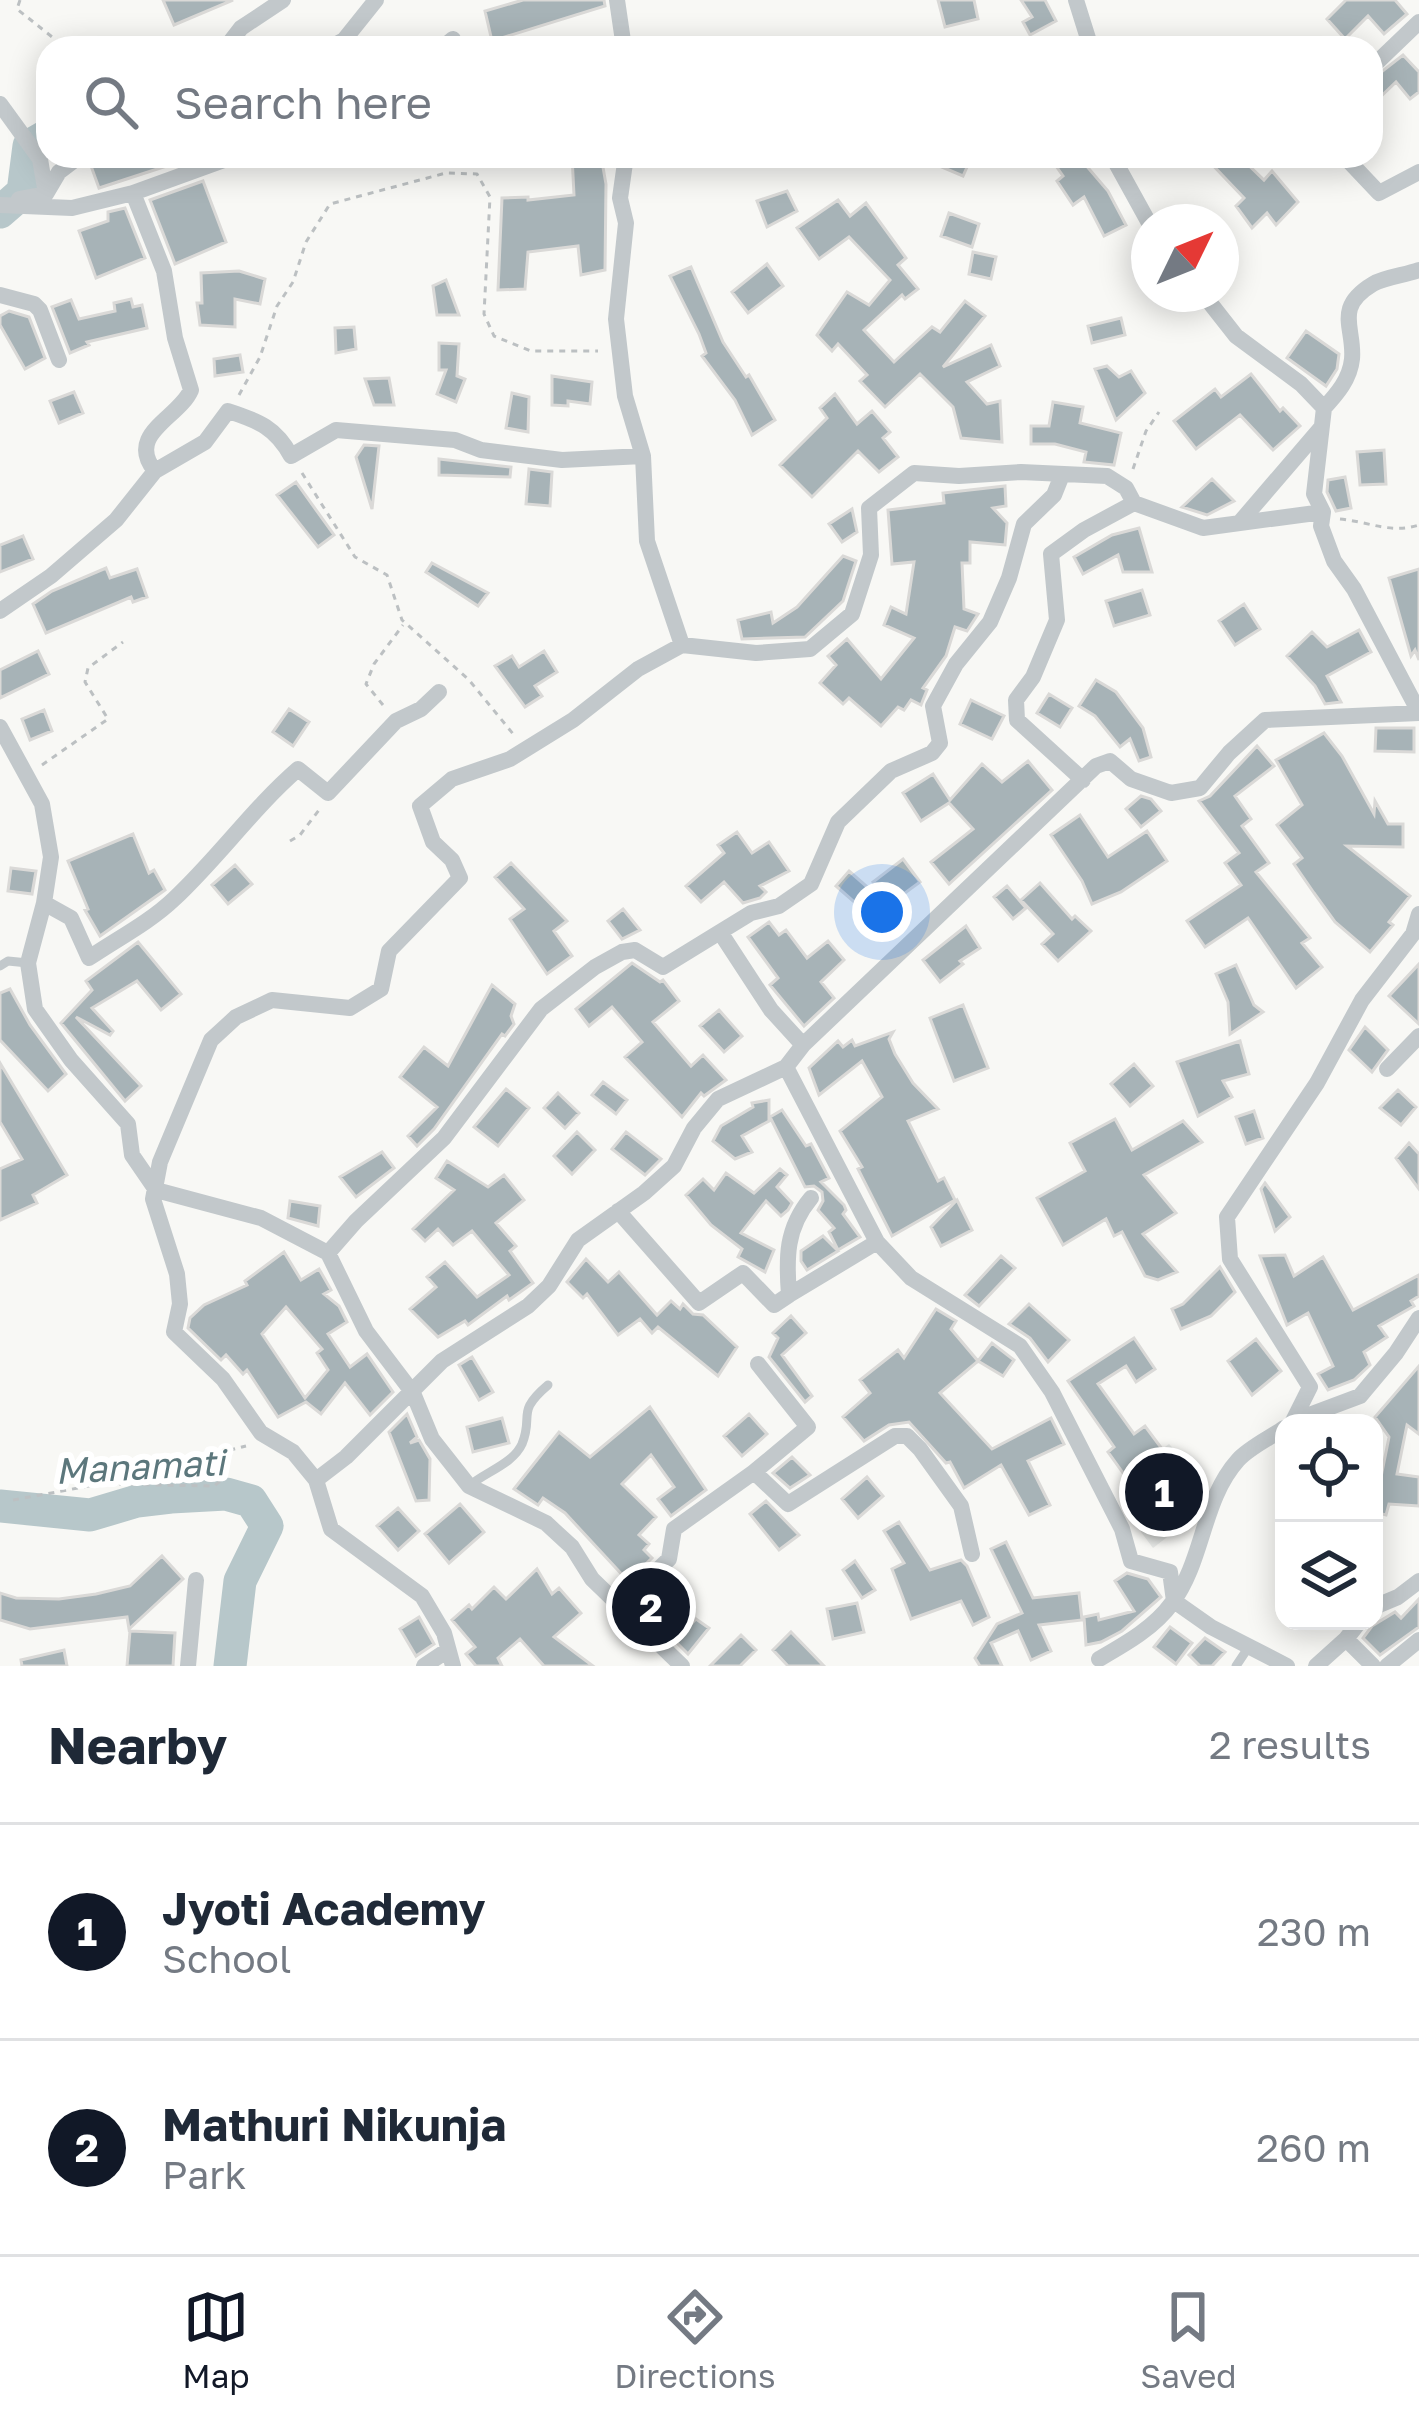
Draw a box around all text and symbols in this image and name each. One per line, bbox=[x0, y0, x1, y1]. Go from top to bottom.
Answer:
search box bbox=[36, 36, 1383, 168]
icon: search bbox=[78, 69, 144, 135]
text: Search here bbox=[174, 75, 432, 129]
north arrow bbox=[1131, 204, 1239, 312]
your location bbox=[852, 882, 912, 942]
map controls bbox=[1275, 1414, 1383, 1630]
button: locate bbox=[1275, 1414, 1383, 1522]
water label: Manamati bbox=[54, 1440, 230, 1492]
pin: 1 bbox=[1125, 1447, 1203, 1537]
button: layers bbox=[1275, 1522, 1383, 1630]
pin: 2 bbox=[612, 1562, 690, 1652]
text: Nearby bbox=[48, 1714, 227, 1775]
text: 2 results bbox=[1209, 1721, 1371, 1768]
text: Jyoti Academy bbox=[162, 1881, 485, 1935]
text: 1 bbox=[77, 1908, 97, 1955]
text: 230 m bbox=[1257, 1908, 1371, 1955]
text: School bbox=[162, 1935, 291, 1982]
text: Mathuri Nikunja bbox=[162, 2097, 506, 2151]
text: 2 bbox=[75, 2124, 99, 2171]
text: 260 m bbox=[1256, 2124, 1371, 2171]
text: Park bbox=[162, 2151, 246, 2198]
tab: Map bbox=[182, 2284, 250, 2395]
tab: Directions bbox=[614, 2284, 776, 2395]
tab: Saved bbox=[1140, 2284, 1237, 2395]

